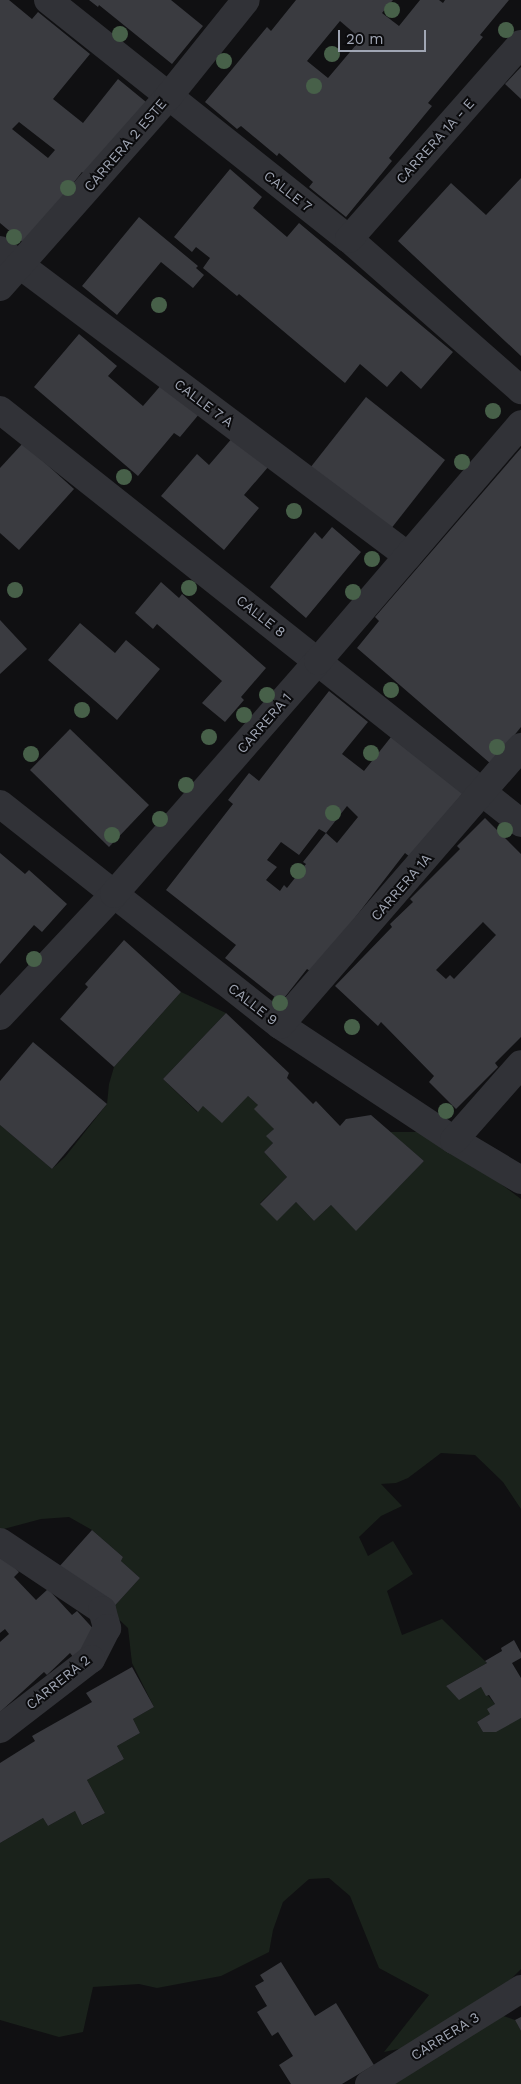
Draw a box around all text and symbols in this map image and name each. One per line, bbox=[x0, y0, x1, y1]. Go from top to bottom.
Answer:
scale bar bbox=[341, 20, 428, 52]
text: 20 m bbox=[346, 30, 384, 48]
street label: CARRERA 1A - E bbox=[392, 94, 478, 188]
street label: CARRERA 2 ESTE bbox=[80, 95, 170, 195]
street label: CALLE 7 bbox=[260, 167, 316, 215]
street label: CALLE 7 A bbox=[171, 375, 237, 431]
street label: CALLE 8 bbox=[233, 592, 289, 640]
street label: CARRERA 1 bbox=[233, 689, 295, 757]
street label: CARRERA 1A bbox=[367, 850, 435, 924]
street label: CALLE 9 bbox=[225, 980, 281, 1028]
street label: CARRERA 2 bbox=[22, 1651, 94, 1713]
street label: CARRERA 3 bbox=[408, 2008, 482, 2064]

